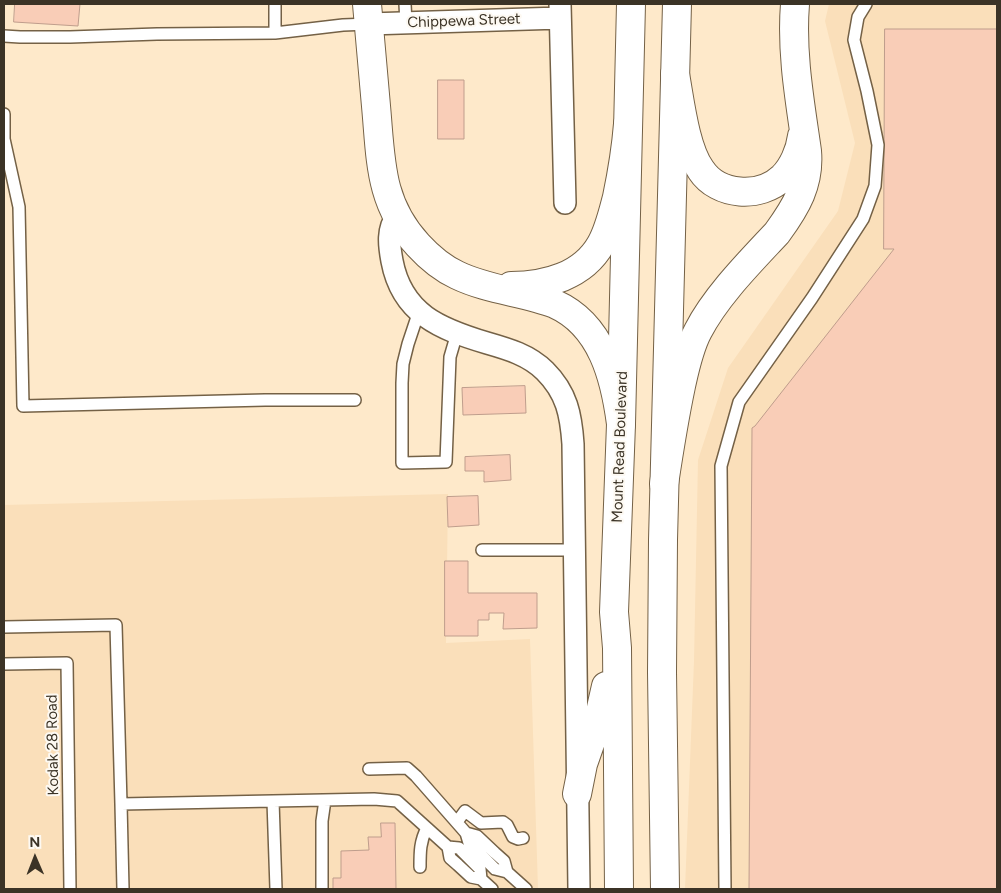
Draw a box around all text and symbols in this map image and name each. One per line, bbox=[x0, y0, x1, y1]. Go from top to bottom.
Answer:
street label: Chippewa Street bbox=[407, 10, 521, 32]
street label: Mount Read Boulevard bbox=[608, 371, 632, 523]
street label: Kodak 28 Road bbox=[43, 694, 63, 796]
north arrow bbox=[10, 833, 60, 883]
text: N bbox=[29, 834, 40, 851]

